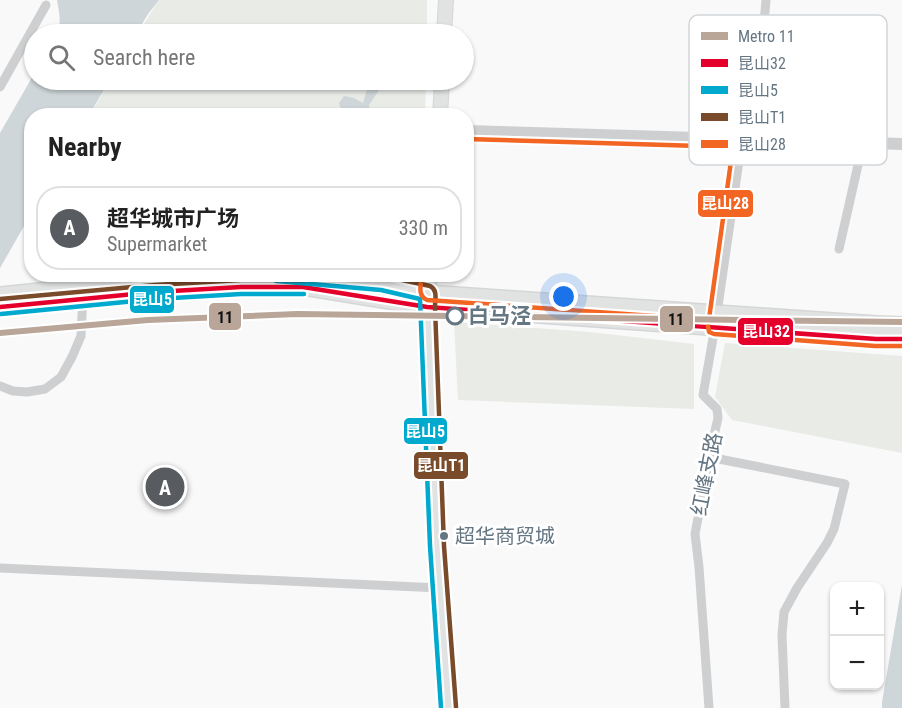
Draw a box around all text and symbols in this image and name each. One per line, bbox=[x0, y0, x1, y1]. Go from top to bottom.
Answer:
legend bbox=[689, 15, 887, 165]
search box bbox=[24, 24, 474, 90]
text: Metro 11 bbox=[738, 27, 795, 46]
icon: search bbox=[45, 41, 78, 74]
text: Search here bbox=[93, 45, 195, 70]
text: 昆山32 bbox=[738, 54, 786, 73]
text: 昆山5 bbox=[738, 81, 778, 100]
text: 昆山T1 bbox=[738, 108, 786, 127]
text: Nearby bbox=[48, 132, 122, 162]
text: 昆山28 bbox=[738, 135, 786, 154]
line badge: 昆山28 bbox=[697, 189, 754, 218]
text: 昆山28 bbox=[701, 194, 749, 213]
text: 超华城市广场 bbox=[107, 206, 239, 231]
text: A bbox=[64, 216, 75, 240]
text: 330 m bbox=[399, 216, 448, 240]
text: Supermarket bbox=[107, 232, 207, 256]
your location bbox=[549, 282, 578, 311]
line badge: 昆山5 bbox=[129, 285, 175, 314]
text: 昆山5 bbox=[132, 290, 172, 309]
line badge: 11 bbox=[208, 302, 242, 331]
place label: 白马泾 bbox=[468, 304, 531, 328]
line badge: 11 bbox=[659, 305, 694, 333]
marker: 白马泾 bbox=[446, 307, 464, 325]
text: 11 bbox=[217, 308, 233, 327]
text: 11 bbox=[668, 310, 684, 329]
line badge: 昆山32 bbox=[737, 317, 794, 346]
text: 昆山32 bbox=[742, 322, 790, 341]
line badge: 昆山5 bbox=[403, 417, 448, 445]
text: 昆山5 bbox=[405, 422, 445, 441]
street label: 红峰支路 bbox=[687, 430, 727, 518]
line badge: 昆山T1 bbox=[413, 451, 469, 480]
text: 昆山T1 bbox=[417, 456, 465, 475]
pin: A bbox=[146, 464, 184, 510]
place label: 超华商贸城 bbox=[455, 524, 555, 548]
marker: 超华商贸城 bbox=[438, 530, 450, 542]
map controls bbox=[830, 582, 884, 690]
button: + bbox=[830, 582, 884, 636]
button: − bbox=[830, 636, 884, 690]

